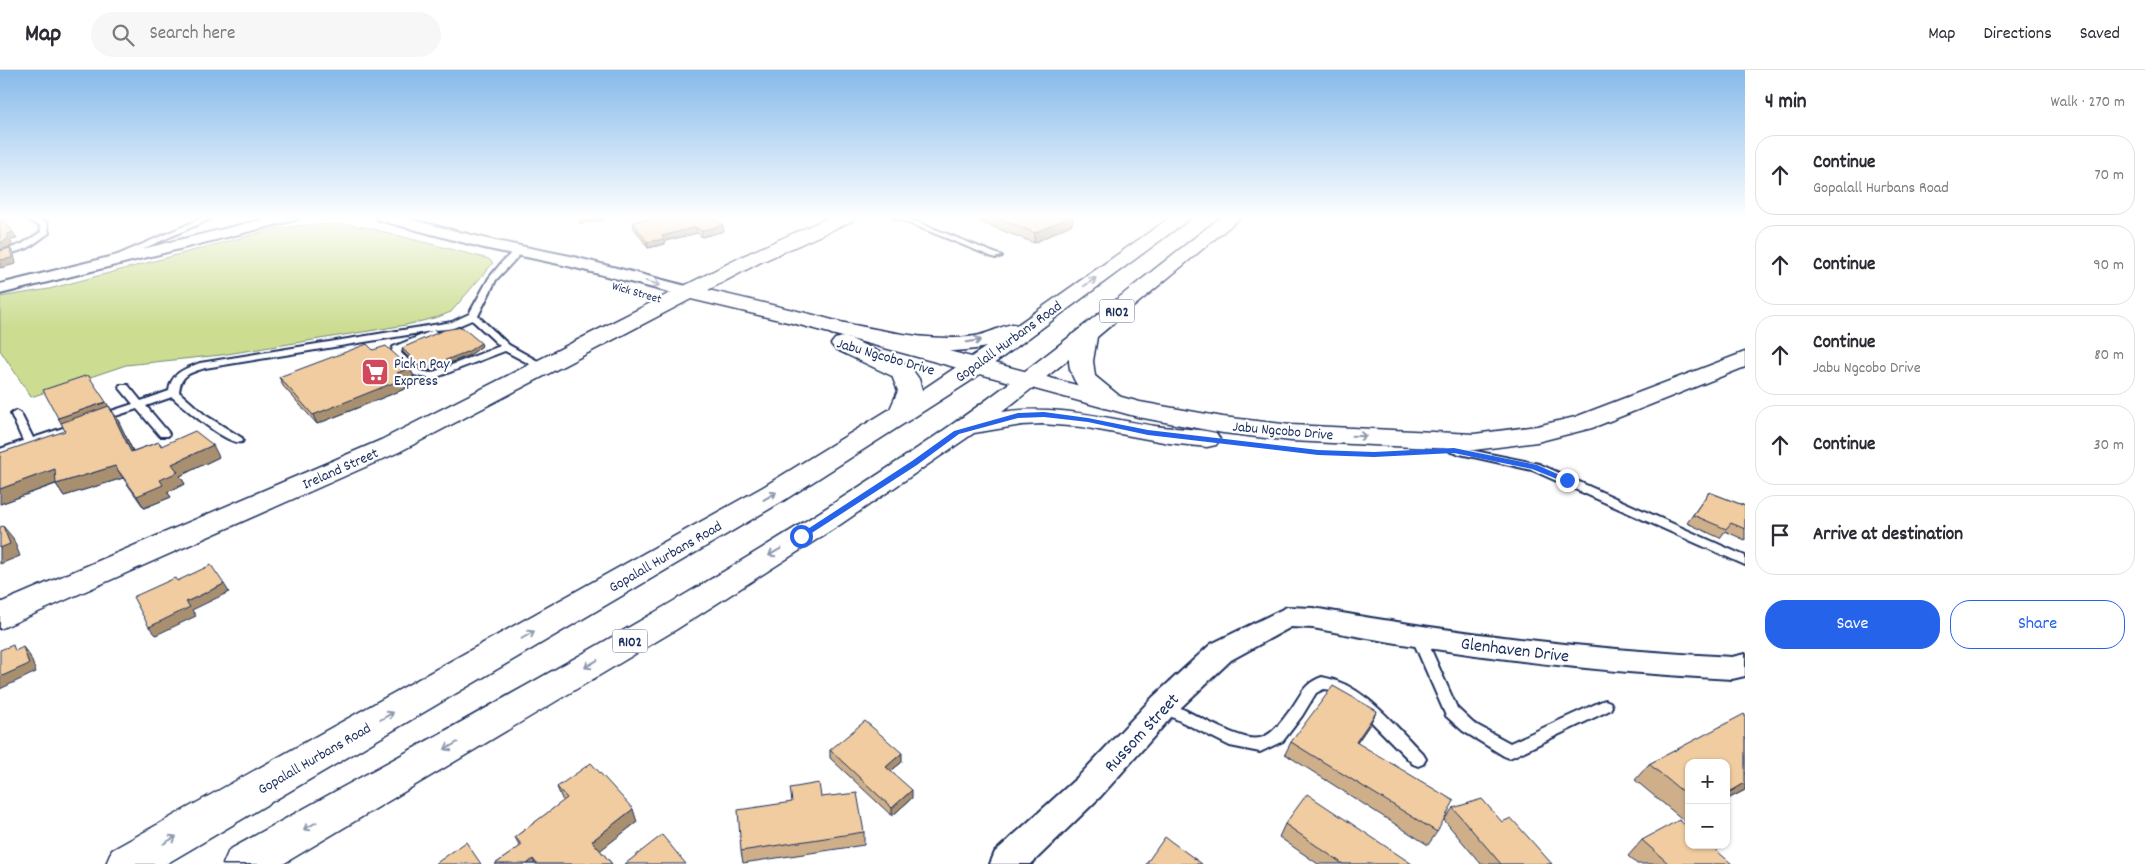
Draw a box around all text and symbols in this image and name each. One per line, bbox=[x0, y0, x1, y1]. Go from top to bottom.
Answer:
search box bbox=[91, 12, 441, 57]
text: Map bbox=[25, 18, 61, 52]
icon: search bbox=[109, 21, 137, 49]
text: Search here bbox=[149, 21, 235, 48]
text: Map bbox=[1928, 22, 1955, 47]
text: Directions bbox=[1983, 22, 2052, 47]
text: Saved bbox=[2080, 22, 2120, 47]
text: 4 min bbox=[1765, 88, 1807, 118]
text: Walk · 270 m bbox=[2050, 91, 2125, 114]
text: Continue bbox=[1813, 150, 1875, 177]
icon: ahead bbox=[1766, 161, 1794, 189]
text: 70 m bbox=[2094, 164, 2124, 187]
text: Gopalall Hurbans Road bbox=[1813, 177, 1949, 200]
icon: ahead bbox=[1766, 251, 1794, 279]
text: Continue bbox=[1813, 252, 1875, 279]
text: 90 m bbox=[2093, 254, 2124, 277]
one-way arrow bbox=[1083, 277, 1097, 287]
street label: Wick Street bbox=[610, 278, 664, 309]
one-way arrow bbox=[644, 278, 660, 288]
street label: Gopalall Hurbans Road bbox=[951, 296, 1067, 389]
road number: R102 bbox=[1100, 300, 1134, 322]
text: Continue bbox=[1813, 330, 1875, 357]
street label: Jabu Ngcobo Drive bbox=[834, 333, 937, 383]
one-way arrow bbox=[966, 336, 982, 346]
icon: ahead bbox=[1766, 341, 1794, 369]
text: 80 m bbox=[2094, 344, 2124, 367]
place label: Pick n Pay Express bbox=[394, 354, 450, 393]
supermarket icon: Pick n Pay Express bbox=[360, 357, 390, 387]
text: Jabu Ngcobo Drive bbox=[1813, 357, 1921, 380]
street label: Jabu Ngcobo Drive bbox=[1232, 417, 1335, 447]
icon: ahead bbox=[1766, 431, 1794, 459]
one-way arrow bbox=[1351, 432, 1367, 441]
text: Continue bbox=[1813, 432, 1875, 459]
text: 30 m bbox=[2094, 434, 2124, 457]
street label: Ireland Street bbox=[299, 443, 383, 496]
route end bbox=[1556, 469, 1579, 492]
one-way arrow bbox=[762, 490, 776, 500]
street label: Gopalall Hurbans Road bbox=[605, 516, 727, 599]
icon: arrive bbox=[1766, 521, 1794, 549]
text: Arrive at destination bbox=[1813, 522, 1963, 549]
route start bbox=[790, 525, 813, 548]
one-way arrow bbox=[768, 548, 782, 558]
button: Save bbox=[1765, 600, 1940, 649]
button: Share bbox=[1950, 600, 2125, 649]
one-way arrow bbox=[520, 630, 534, 640]
road number: R102 bbox=[612, 630, 648, 652]
street label: Glenhaven Drive bbox=[1459, 632, 1570, 671]
one-way arrow bbox=[585, 660, 599, 670]
street label: Russom Street bbox=[1100, 688, 1186, 779]
one-way arrow bbox=[379, 711, 393, 721]
street label: Gopalall Hurbans Road bbox=[254, 718, 376, 801]
one-way arrow bbox=[444, 742, 459, 751]
map controls bbox=[1685, 759, 1730, 849]
button: + bbox=[1685, 759, 1730, 804]
button: − bbox=[1685, 804, 1730, 849]
one-way arrow bbox=[303, 822, 317, 832]
one-way arrow bbox=[162, 835, 177, 845]

